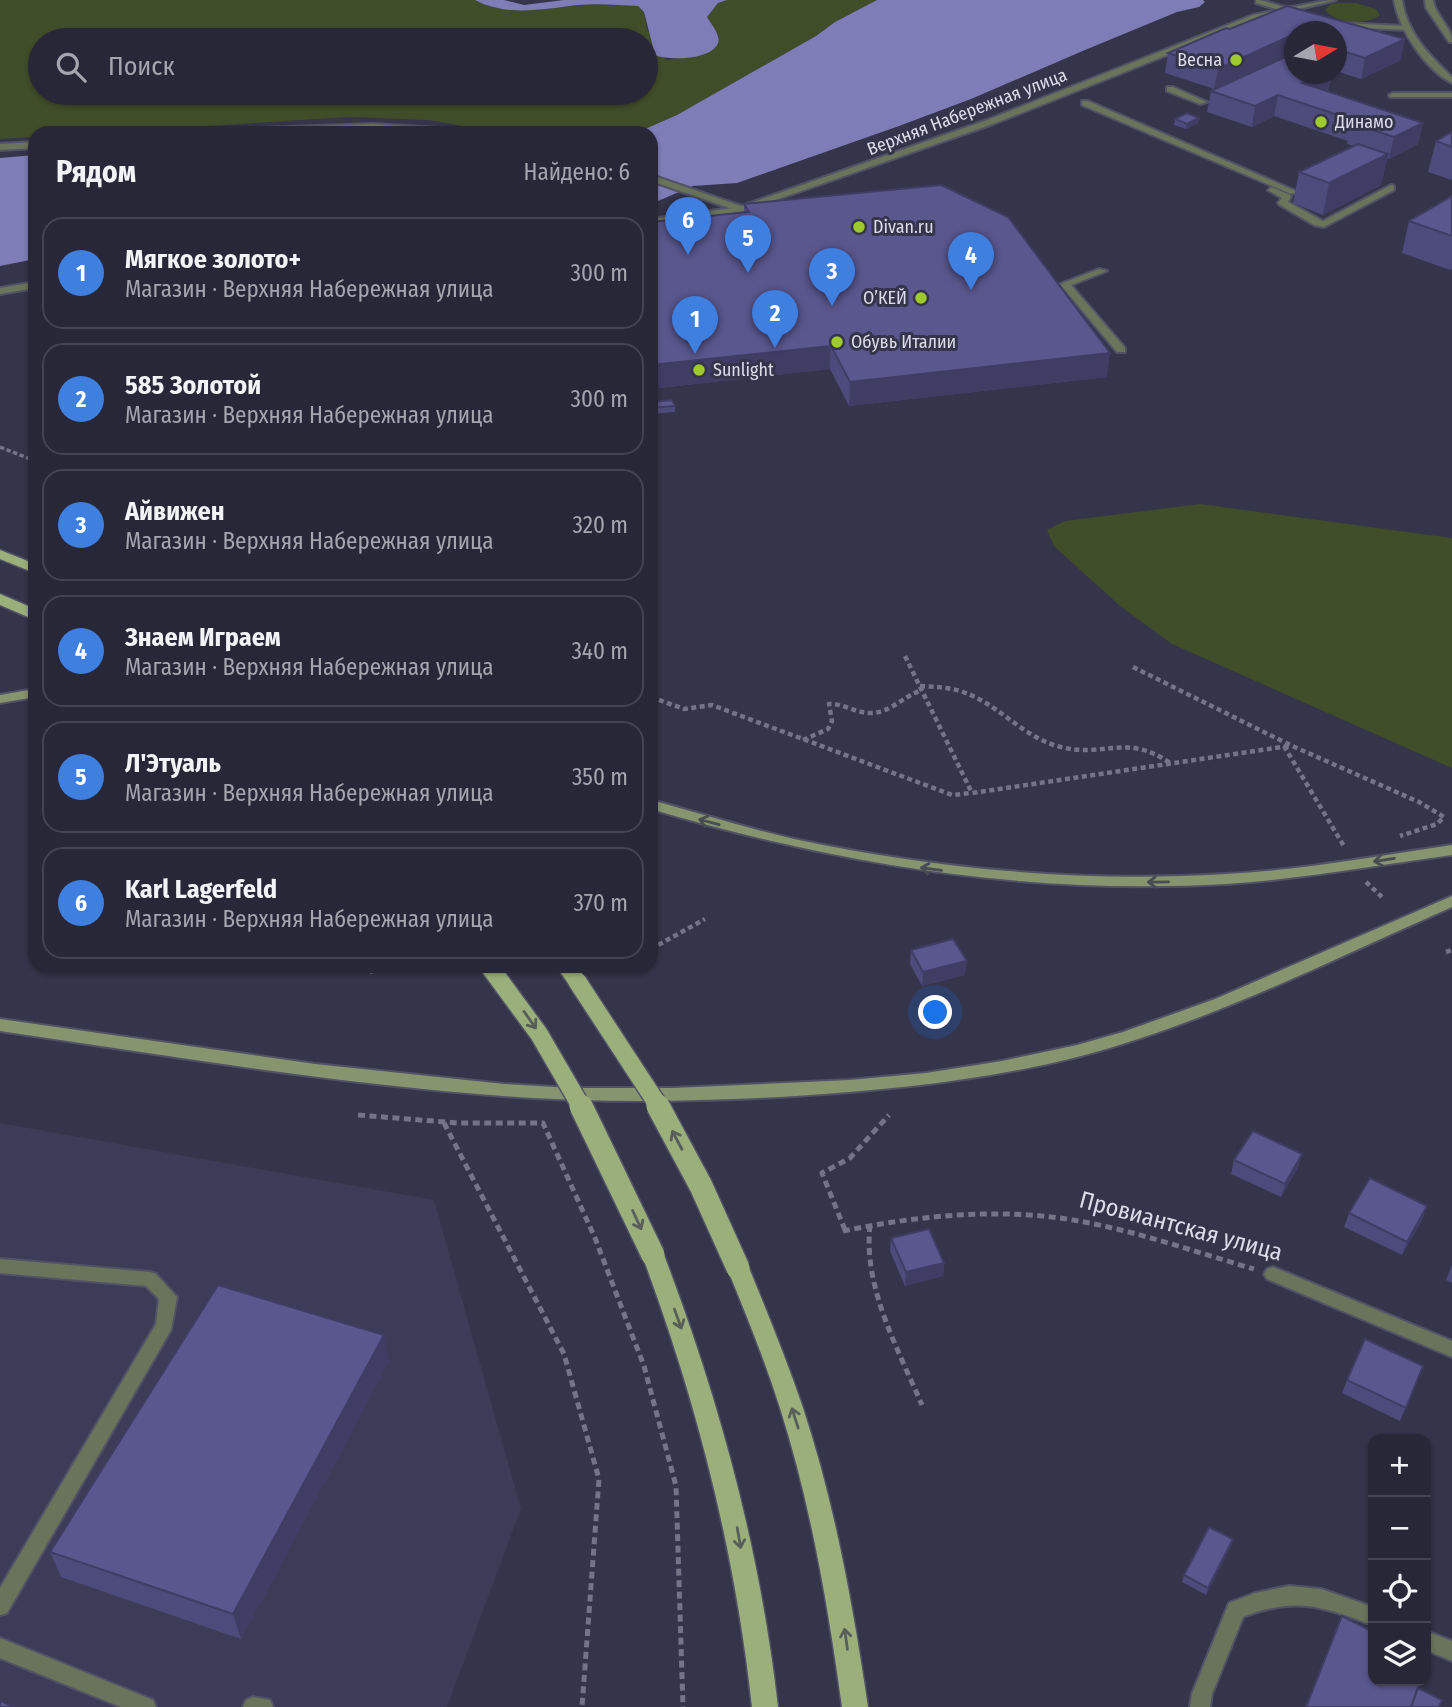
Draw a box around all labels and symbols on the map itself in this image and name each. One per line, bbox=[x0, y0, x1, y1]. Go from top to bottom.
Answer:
north arrow bbox=[1284, 21, 1347, 84]
place label: Весна bbox=[1177, 49, 1222, 71]
marker: Весна bbox=[1228, 52, 1244, 68]
street label: Верхняя Набережная улица bbox=[864, 64, 1070, 160]
place label: Динамо bbox=[1334, 111, 1394, 133]
marker: Динамо bbox=[1313, 114, 1329, 130]
pin: 6 bbox=[665, 197, 711, 255]
pin: 5 bbox=[725, 215, 771, 273]
place label: Divan.ru bbox=[873, 216, 934, 238]
marker: Divan.ru bbox=[851, 219, 867, 235]
pin: 4 bbox=[948, 232, 994, 290]
pin: 3 bbox=[809, 248, 855, 306]
place label: О’КЕЙ bbox=[863, 287, 907, 309]
pin: 2 bbox=[752, 290, 798, 348]
marker: О’КЕЙ bbox=[913, 290, 929, 306]
pin: 1 bbox=[672, 296, 718, 354]
place label: Обувь Италии bbox=[851, 331, 956, 353]
marker: Обувь Италии bbox=[829, 334, 845, 350]
place label: Sunlight bbox=[713, 359, 774, 381]
marker: Sunlight bbox=[691, 362, 707, 378]
one-way arrow bbox=[698, 815, 721, 828]
one-way arrow bbox=[1374, 853, 1396, 866]
one-way arrow bbox=[920, 862, 943, 875]
one-way arrow bbox=[1147, 875, 1170, 888]
your location bbox=[918, 995, 952, 1029]
one-way arrow bbox=[523, 1010, 537, 1029]
one-way arrow bbox=[670, 1130, 684, 1151]
street label: Провиантская улица bbox=[1076, 1185, 1286, 1267]
one-way arrow bbox=[631, 1209, 644, 1231]
one-way arrow bbox=[673, 1308, 685, 1330]
one-way arrow bbox=[787, 1407, 800, 1429]
one-way arrow bbox=[733, 1526, 747, 1549]
one-way arrow bbox=[839, 1629, 852, 1651]

